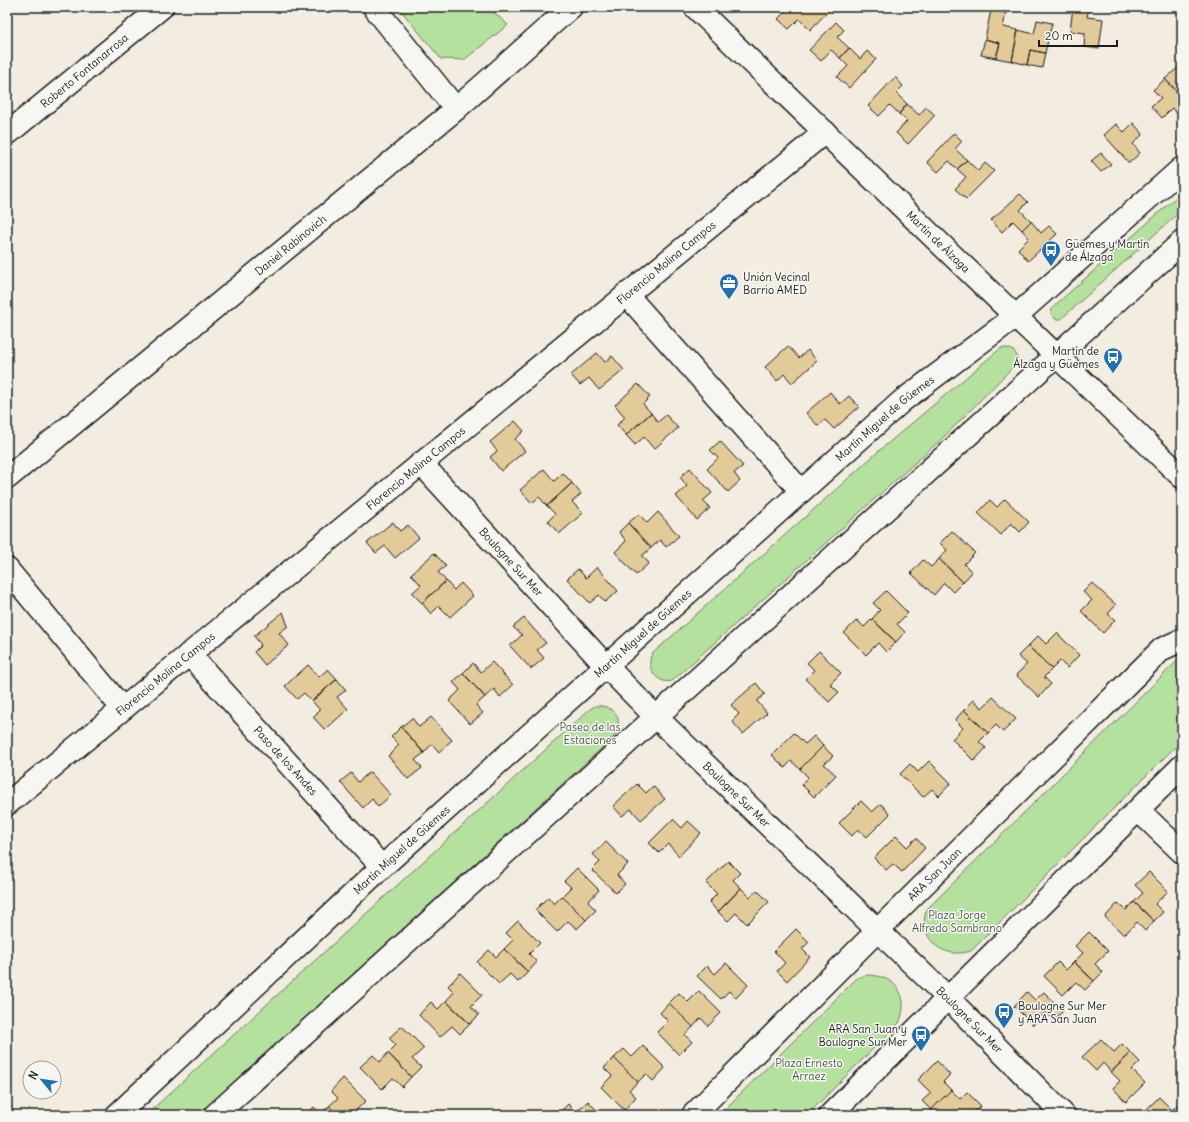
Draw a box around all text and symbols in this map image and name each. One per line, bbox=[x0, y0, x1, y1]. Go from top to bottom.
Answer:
scale bar bbox=[1039, 22, 1117, 48]
text: 20 m bbox=[1045, 28, 1073, 43]
street label: Roberto Fontanarrosa bbox=[38, 31, 131, 111]
street label: Martín de Álzaga bbox=[903, 208, 973, 276]
street label: Daniel Rabinovich bbox=[252, 212, 329, 278]
street label: Florencio Molina Campos bbox=[614, 218, 718, 307]
place label: Güemes y Martín de Álzaga bbox=[1065, 237, 1149, 264]
bus stop icon: Güemes y Martín de Álzaga bbox=[1040, 239, 1062, 267]
place label: Unión Vecinal Barrio AMED bbox=[743, 270, 810, 297]
office icon: Unión Vecinal Barrio AMED bbox=[718, 272, 740, 300]
place label: Martín de Álzaga y Güemes bbox=[1013, 344, 1099, 371]
bus stop icon: Martín de Álzaga y Güemes bbox=[1102, 346, 1124, 374]
street label: Martín Miguel de Güemes bbox=[833, 372, 937, 464]
street label: Florencio Molina Campos bbox=[363, 423, 468, 513]
street label: Boulogne Sur Mer bbox=[476, 525, 547, 600]
street label: Martín Miguel de Güemes bbox=[591, 586, 694, 681]
street label: Florencio Molina Campos bbox=[113, 629, 218, 719]
park label: Paseo de las Estaciones bbox=[559, 720, 621, 747]
street label: Paso de los Andes bbox=[251, 723, 321, 798]
street label: Boulogne Sur Mer bbox=[700, 759, 774, 831]
street label: Martín Miguel de Güemes bbox=[350, 802, 453, 897]
street label: ARA San Juan bbox=[905, 845, 964, 904]
park label: Plaza Jorge Alfredo Sambrano bbox=[912, 908, 1002, 935]
street label: Boulogne Sur Mer bbox=[933, 984, 1006, 1057]
place label: Boulogne Sur Mer y ARA San Juan bbox=[1018, 999, 1107, 1026]
bus stop icon: Boulogne Sur Mer y ARA San Juan bbox=[993, 1001, 1015, 1029]
place label: ARA San Juan y Boulogne Sur Mer bbox=[819, 1022, 908, 1049]
bus stop icon: ARA San Juan y Boulogne Sur Mer bbox=[910, 1024, 932, 1052]
park label: Plaza Ernesto Arraez bbox=[775, 1056, 843, 1083]
north arrow bbox=[22, 1060, 62, 1100]
text: N bbox=[25, 1068, 41, 1082]

